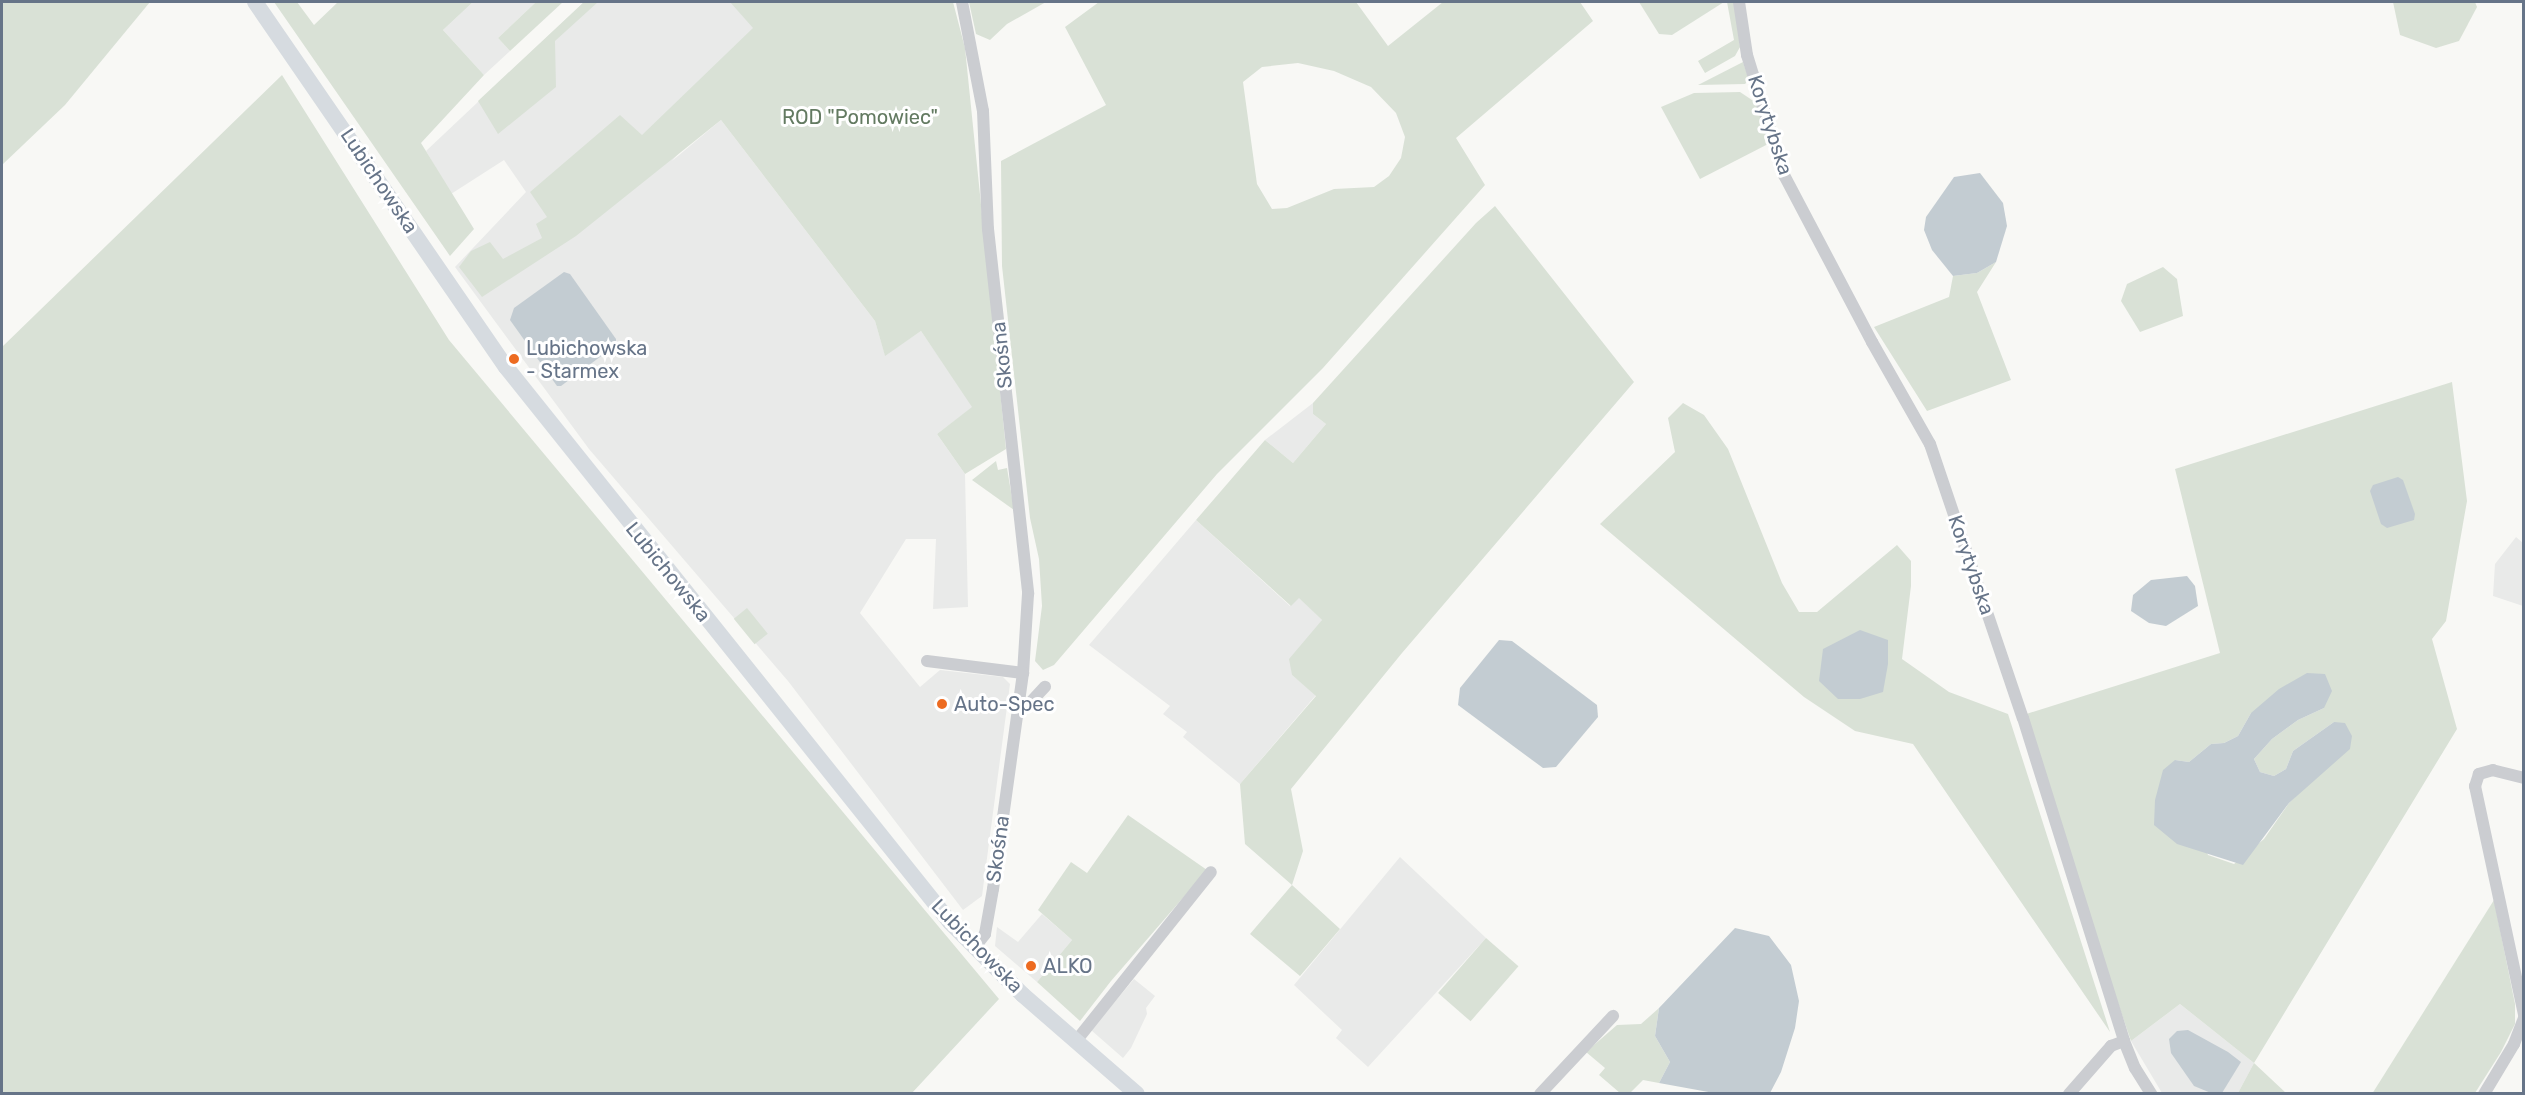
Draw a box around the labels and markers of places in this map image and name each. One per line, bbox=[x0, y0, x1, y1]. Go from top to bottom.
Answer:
place label: Lubichowska - Starmex bbox=[526, 336, 647, 383]
marker: Lubichowska - Starmex bbox=[507, 352, 521, 366]
place label: Auto-Spec bbox=[954, 692, 1055, 716]
marker: Auto-Spec bbox=[935, 697, 949, 711]
place label: ALKO bbox=[1043, 954, 1092, 978]
marker: ALKO bbox=[1024, 959, 1038, 973]

